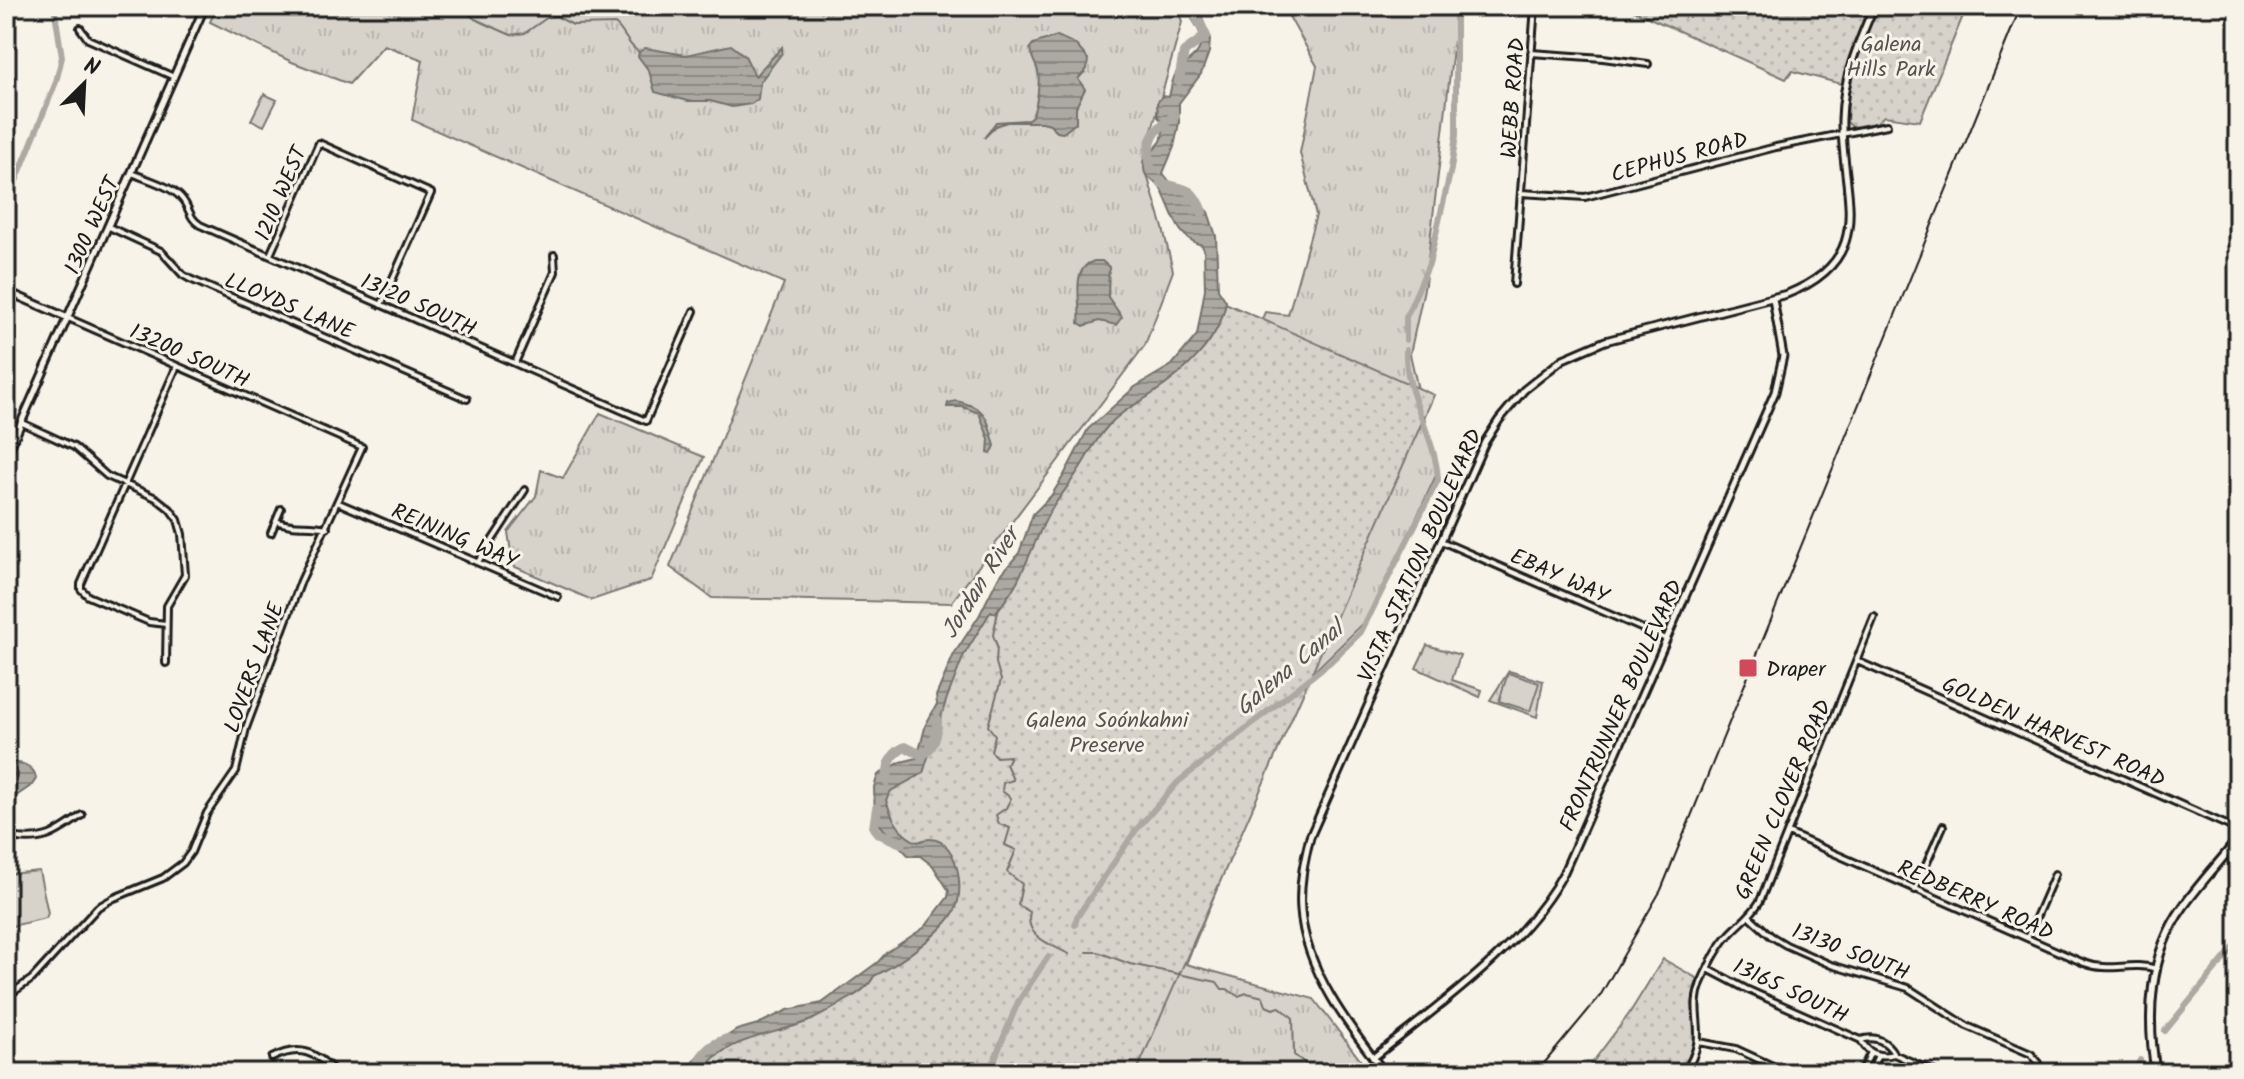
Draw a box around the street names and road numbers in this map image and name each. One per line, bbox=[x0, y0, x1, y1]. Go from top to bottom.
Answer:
street label: WEBB ROAD bbox=[1493, 37, 1536, 160]
street label: CEPHUS ROAD bbox=[1607, 123, 1752, 193]
street label: 1210 WEST bbox=[247, 139, 319, 247]
street label: 1300 WEST bbox=[56, 169, 131, 281]
street label: LLOYDS LANE bbox=[219, 264, 360, 351]
street label: 13120 SOUTH bbox=[354, 265, 482, 347]
street label: 13200 SOUTH bbox=[123, 315, 255, 399]
street label: VISTA STATION BOULEVARD bbox=[1349, 424, 1493, 688]
street label: REINING WAY bbox=[385, 495, 524, 580]
street label: EBAY WAY bbox=[1504, 540, 1615, 615]
street label: FRONTRUNNER BOULEVARD bbox=[1551, 574, 1694, 838]
street label: LOVERS LANE bbox=[216, 597, 296, 738]
street label: GOLDEN HARVEST ROAD bbox=[1936, 668, 2170, 798]
street label: GREEN CLOVER ROAD bbox=[1726, 694, 1842, 906]
street label: REDBERRY ROAD bbox=[1891, 851, 2059, 951]
street label: 13130 SOUTH bbox=[1786, 915, 1914, 992]
street label: 13165 SOUTH bbox=[1726, 950, 1854, 1034]

